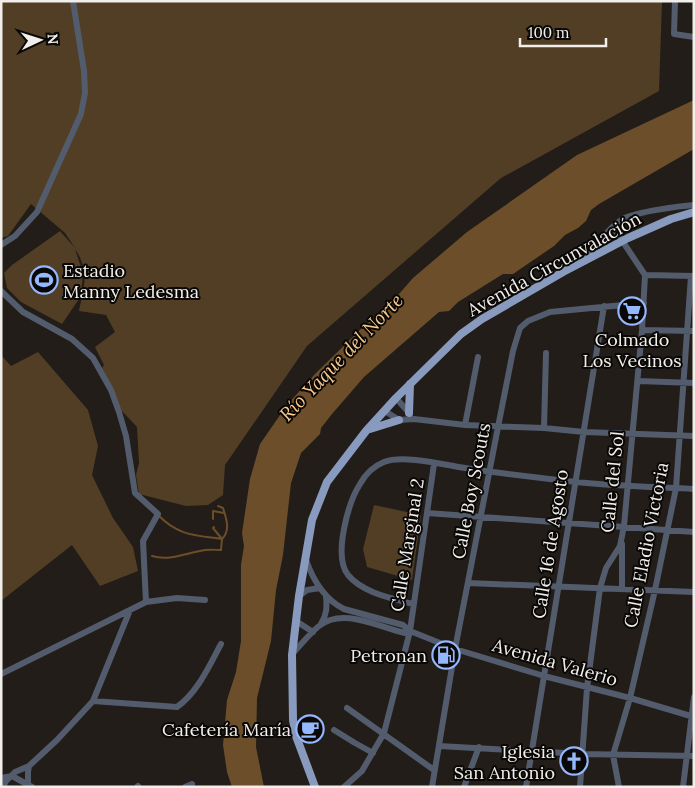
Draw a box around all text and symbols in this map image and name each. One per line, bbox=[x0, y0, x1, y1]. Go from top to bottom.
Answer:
north arrow bbox=[15, 15, 65, 65]
scale bar bbox=[520, 15, 606, 47]
text: 100 m bbox=[528, 23, 569, 42]
text: N bbox=[44, 33, 62, 45]
street label: Avenida Circunvalación bbox=[462, 207, 645, 322]
place label: Estadio Manny Ledesma bbox=[63, 259, 199, 303]
sports icon: Estadio Manny Ledesma bbox=[29, 265, 59, 295]
water label: Río Yaque del Norte bbox=[274, 288, 408, 426]
supermarket icon: Colmado Los Vecinos bbox=[617, 296, 647, 326]
place label: Colmado Los Vecinos bbox=[582, 328, 682, 372]
street label: Calle Boy Scouts bbox=[447, 421, 495, 561]
street label: Calle del Sol bbox=[595, 430, 629, 534]
street label: Calle Eladio Victoria bbox=[619, 460, 673, 630]
street label: Calle 16 de Agosto bbox=[527, 468, 573, 620]
street label: Calle Marginal 2 bbox=[385, 477, 429, 613]
street label: Avenida Valerio bbox=[489, 633, 620, 691]
fuel station icon: Petronan bbox=[431, 640, 461, 670]
place label: Petronan bbox=[350, 644, 427, 667]
cafe icon: Cafetería María bbox=[295, 714, 325, 744]
place label: Cafetería María bbox=[162, 718, 291, 741]
place label: Iglesia San Antonio bbox=[454, 740, 555, 784]
church icon: Iglesia San Antonio bbox=[559, 746, 589, 776]

